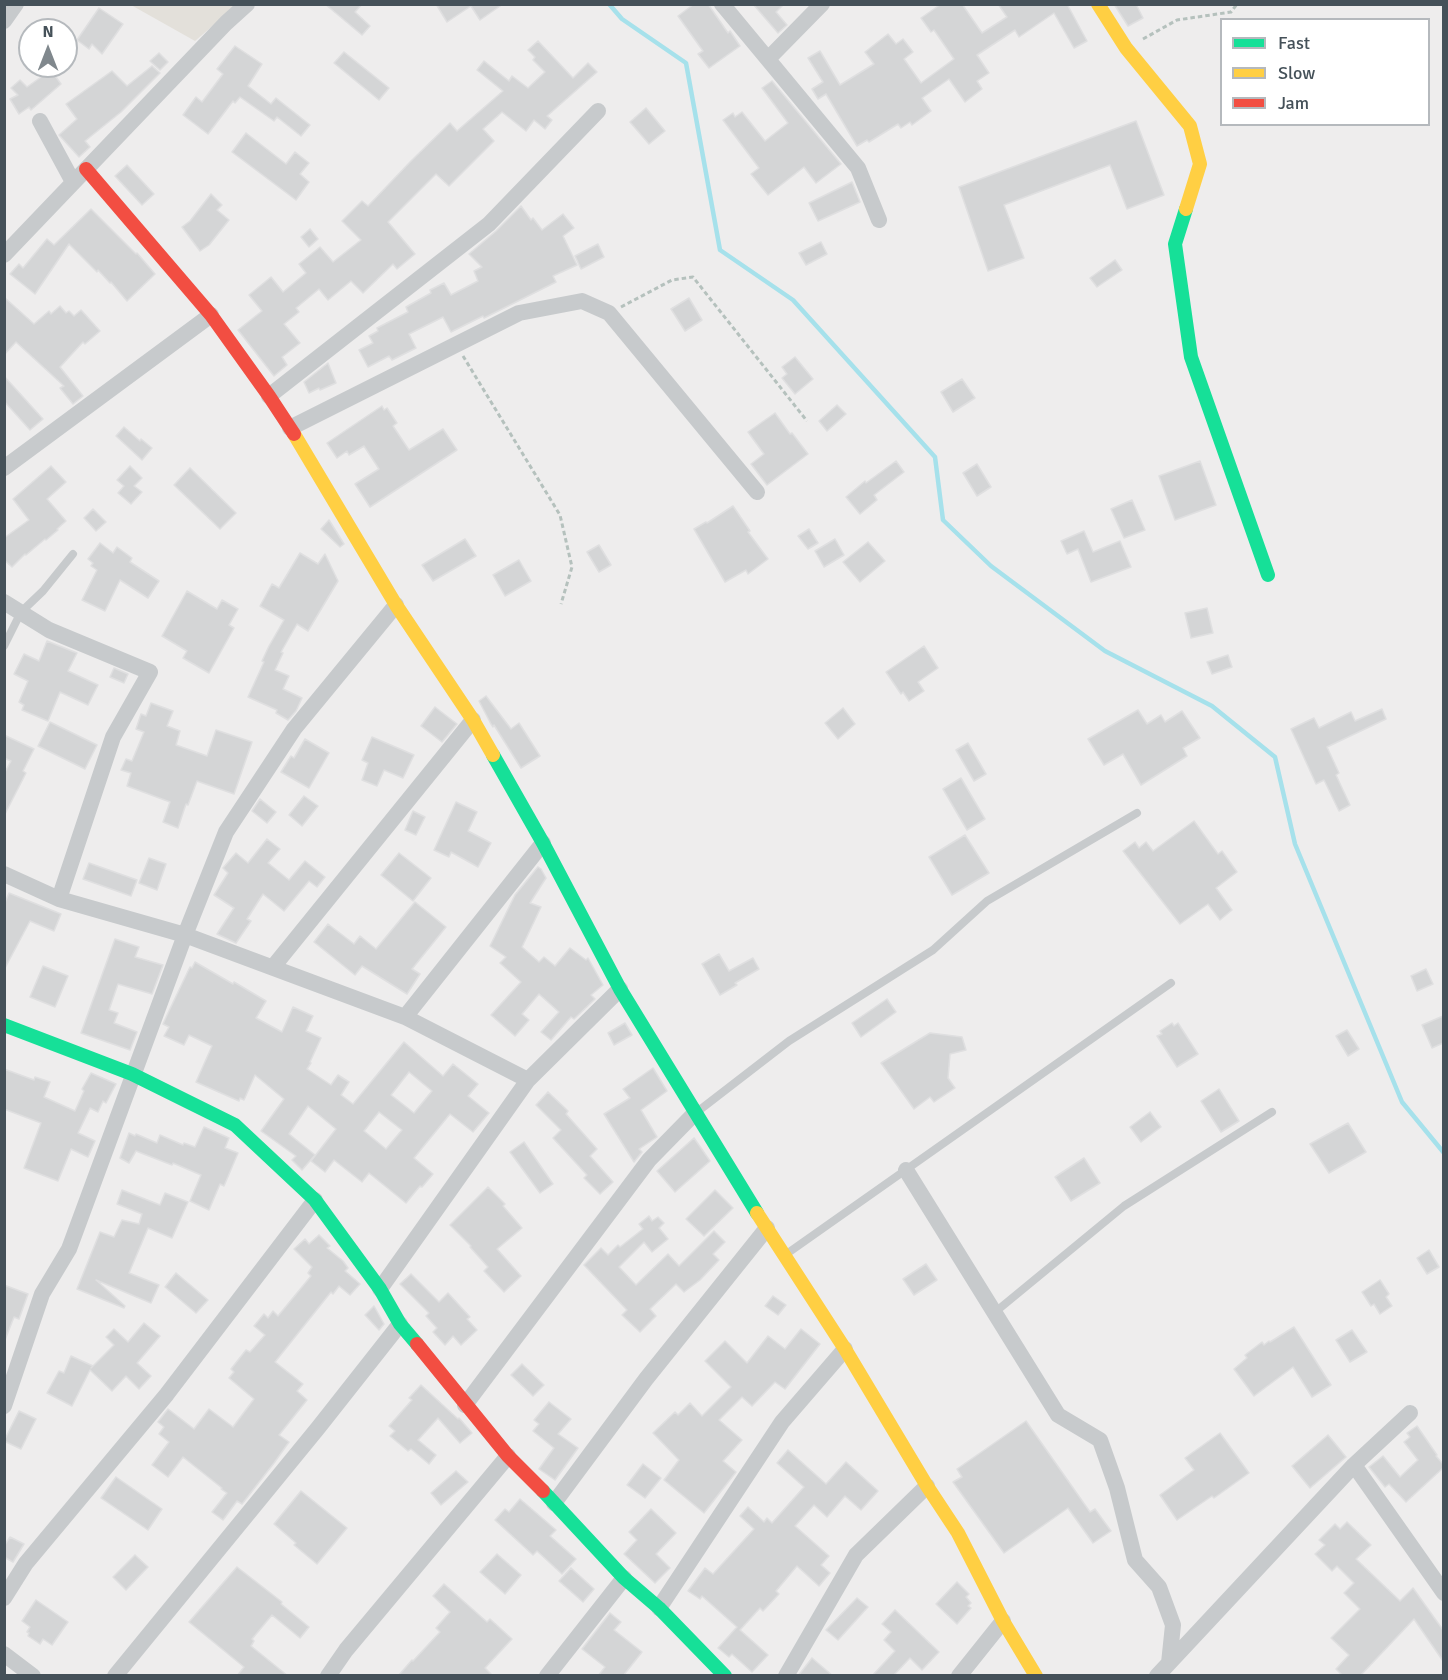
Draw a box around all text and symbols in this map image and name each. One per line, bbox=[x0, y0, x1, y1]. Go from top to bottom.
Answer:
north arrow bbox=[18, 18, 78, 78]
legend bbox=[1220, 18, 1430, 126]
text: N bbox=[42, 22, 54, 42]
text: Fast bbox=[1278, 32, 1310, 54]
text: Slow bbox=[1278, 62, 1315, 84]
text: Jam bbox=[1278, 92, 1309, 114]

